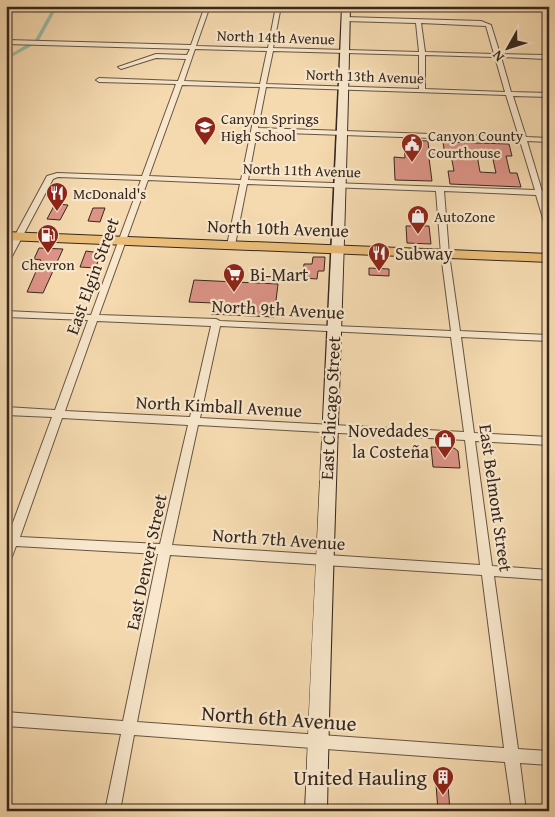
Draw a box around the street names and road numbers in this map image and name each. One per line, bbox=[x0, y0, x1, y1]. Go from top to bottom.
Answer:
street label: North 14th Avenue bbox=[217, 24, 335, 50]
street label: North 13th Avenue bbox=[306, 63, 424, 89]
street label: North 11th Avenue bbox=[243, 157, 361, 183]
street label: North 10th Avenue bbox=[207, 212, 349, 244]
street label: East Elgin Street bbox=[58, 213, 126, 338]
street label: North 9th Avenue bbox=[211, 292, 345, 326]
street label: East Chicago Street bbox=[313, 335, 347, 481]
street label: North Kimball Avenue bbox=[135, 388, 303, 424]
street label: East Belmont Street bbox=[472, 423, 520, 574]
street label: East Denver Street bbox=[118, 491, 174, 633]
street label: North 7th Avenue bbox=[212, 521, 346, 557]
street label: North 6th Avenue bbox=[200, 697, 358, 739]

